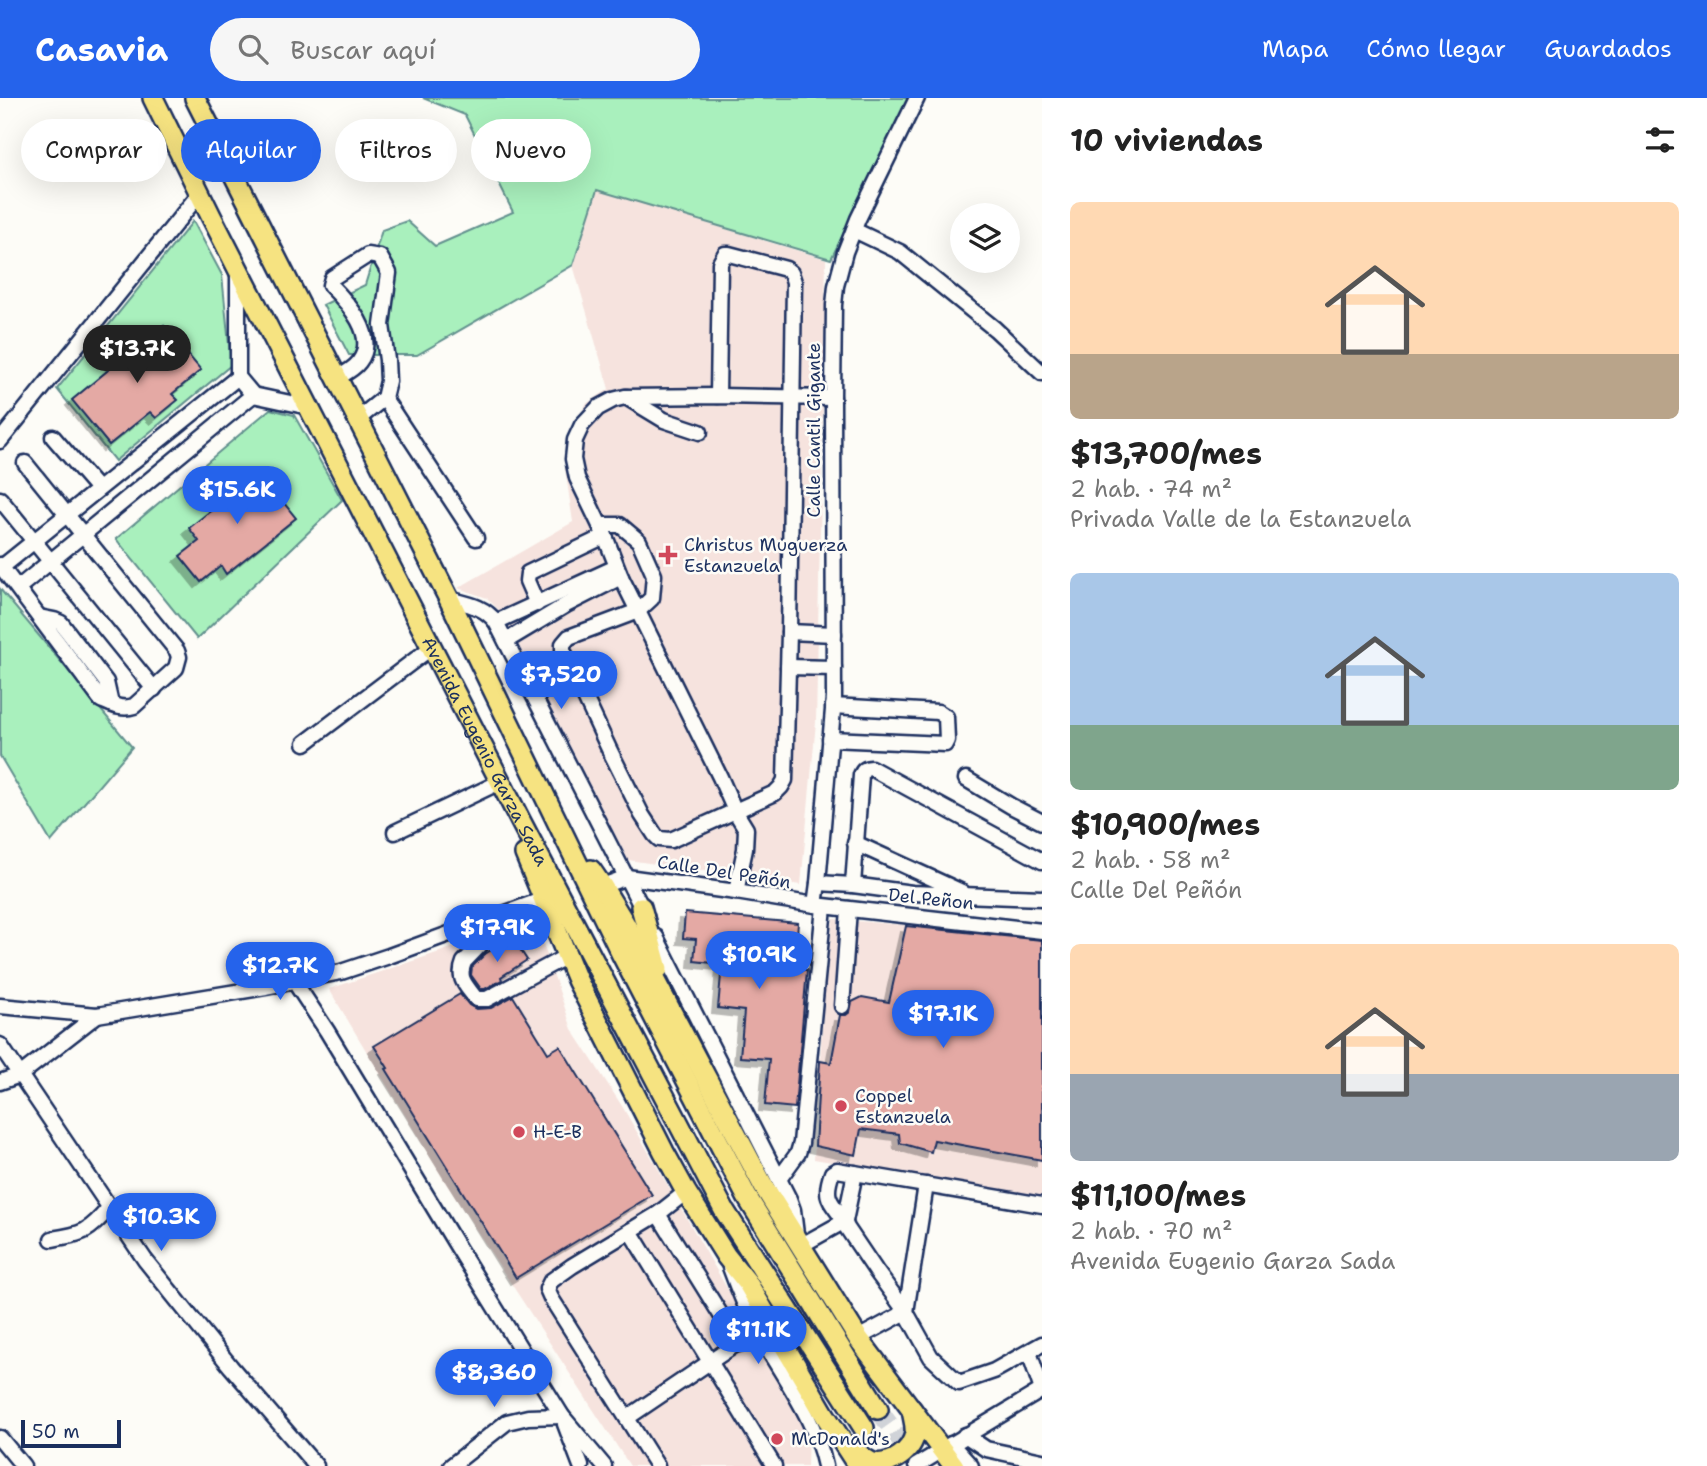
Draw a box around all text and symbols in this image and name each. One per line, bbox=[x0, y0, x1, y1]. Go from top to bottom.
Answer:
search box bbox=[210, 18, 700, 81]
text: Casavia bbox=[35, 27, 168, 72]
icon: search bbox=[234, 30, 272, 68]
text: Buscar aquí bbox=[290, 32, 436, 67]
text: Mapa bbox=[1262, 33, 1328, 65]
text: Cómo llegar bbox=[1366, 33, 1506, 65]
text: Guardados bbox=[1544, 33, 1672, 65]
chip: Comprar bbox=[21, 119, 167, 182]
chip: Alquilar bbox=[181, 119, 321, 182]
chip: Filtros bbox=[335, 119, 457, 182]
chip: Nuevo bbox=[471, 119, 591, 182]
text: 10 viviendas bbox=[1070, 120, 1263, 161]
icon: filters bbox=[1641, 121, 1679, 159]
map controls bbox=[950, 203, 1020, 273]
button: layers bbox=[950, 203, 1020, 273]
icon: home bbox=[1312, 247, 1438, 373]
pin: $13.7K bbox=[80, 326, 194, 385]
text: $13.7K bbox=[99, 333, 175, 363]
street label: Calle Cantil Gigante bbox=[802, 343, 826, 517]
text: $13,700/mes bbox=[1070, 433, 1262, 474]
pin: $15.6K bbox=[180, 466, 294, 526]
text: $15.6K bbox=[199, 474, 275, 504]
text: 2 hab. · 74 m² bbox=[1070, 474, 1232, 504]
text: Privada Valle de la Estanzuela bbox=[1070, 504, 1411, 534]
place label: Christus Muguerza Estanzuela bbox=[684, 533, 847, 578]
marker: Christus Muguerza Estanzuela bbox=[658, 545, 678, 565]
icon: home bbox=[1312, 618, 1438, 744]
street label: Avenida Eugenio Garza Sada bbox=[416, 633, 554, 870]
pin: $7,520 bbox=[504, 652, 618, 711]
text: $7,520 bbox=[520, 659, 602, 689]
text: $10,900/mes bbox=[1070, 804, 1260, 845]
text: 2 hab. · 58 m² bbox=[1070, 845, 1231, 875]
street label: Calle Del Peñón bbox=[656, 850, 792, 894]
text: Calle Del Peñón bbox=[1070, 875, 1242, 905]
street label: Del Peñon bbox=[887, 883, 975, 915]
pin: $17.9K bbox=[440, 904, 554, 964]
text: $17.9K bbox=[460, 912, 534, 942]
pin: $10.9K bbox=[702, 932, 816, 991]
text: $10.9K bbox=[722, 939, 796, 969]
pin: $12.7K bbox=[223, 942, 337, 1002]
text: $12.7K bbox=[242, 950, 318, 980]
icon: home bbox=[1312, 989, 1438, 1115]
pin: $17.1K bbox=[886, 990, 1000, 1050]
text: $17.1K bbox=[908, 998, 978, 1028]
place label: Coppel Estanzuela bbox=[855, 1084, 951, 1129]
marker: Coppel Estanzuela bbox=[833, 1098, 849, 1114]
place label: H-E-B bbox=[533, 1120, 582, 1144]
marker: H-E-B bbox=[511, 1124, 527, 1140]
text: $11,100/mes bbox=[1070, 1175, 1246, 1216]
pin: $10.3K bbox=[104, 1194, 218, 1253]
text: $10.3K bbox=[122, 1201, 200, 1231]
text: 2 hab. · 70 m² bbox=[1070, 1216, 1232, 1246]
text: Avenida Eugenio Garza Sada bbox=[1070, 1246, 1395, 1276]
pin: $11.1K bbox=[701, 1306, 815, 1366]
text: $11.1K bbox=[726, 1314, 790, 1344]
pin: $8,360 bbox=[437, 1350, 551, 1409]
text: $8,360 bbox=[451, 1357, 537, 1387]
scale bar bbox=[21, 1417, 121, 1449]
text: 50 m bbox=[32, 1419, 80, 1444]
place label: McDonald's bbox=[791, 1427, 890, 1451]
marker: McDonald's bbox=[769, 1431, 785, 1447]

